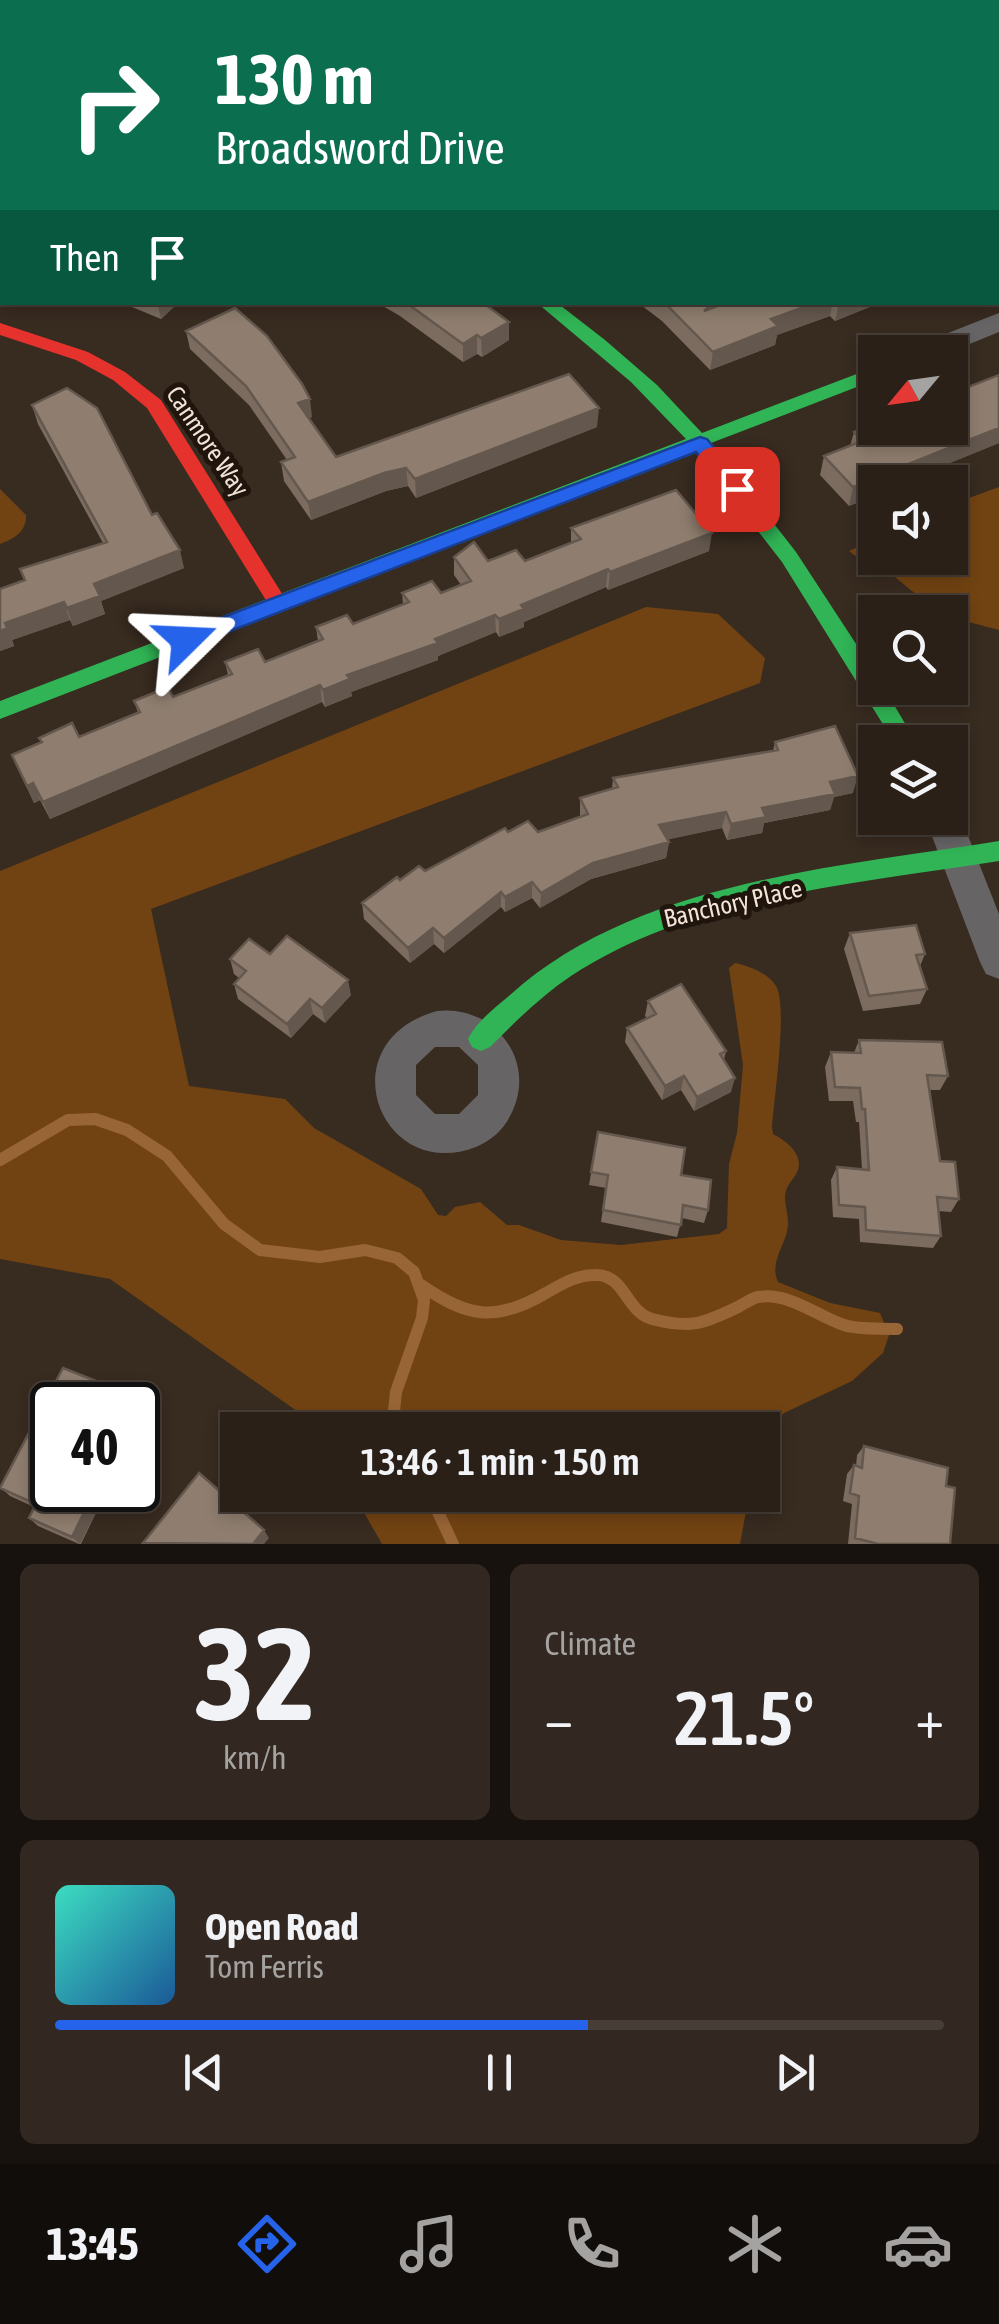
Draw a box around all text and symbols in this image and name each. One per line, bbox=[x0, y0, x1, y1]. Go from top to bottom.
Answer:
text: 130 m bbox=[215, 39, 374, 119]
icon: right bbox=[50, 40, 180, 170]
text: Broadsword Drive bbox=[215, 122, 505, 174]
icon: arrive bbox=[140, 230, 195, 285]
text: Then bbox=[50, 236, 120, 279]
north arrow bbox=[858, 335, 968, 445]
map controls bbox=[858, 335, 968, 835]
street label: Canmore Way bbox=[161, 381, 255, 501]
pin bbox=[695, 447, 780, 532]
icon: arrive bbox=[710, 462, 765, 517]
button: sound bbox=[858, 465, 968, 575]
position arrow bbox=[134, 588, 238, 692]
button: search bbox=[858, 595, 968, 705]
button: layers bbox=[858, 725, 968, 835]
street label: Banchory Place bbox=[661, 874, 805, 932]
speed limit sign: 40 bbox=[30, 1382, 160, 1512]
text: 13:46 · 1 min · 150 m bbox=[360, 1440, 640, 1483]
text: 32 bbox=[194, 1599, 316, 1748]
text: Climate bbox=[545, 1625, 636, 1662]
text: 21.5° bbox=[674, 1675, 814, 1761]
text: − bbox=[545, 1687, 573, 1750]
text: + bbox=[915, 1687, 944, 1750]
text: km/h bbox=[223, 1739, 286, 1776]
text: Open Road bbox=[205, 1905, 359, 1948]
text: Tom Ferris bbox=[205, 1948, 324, 1985]
icon: previous bbox=[176, 2045, 231, 2100]
icon: pause bbox=[472, 2045, 527, 2100]
icon: next bbox=[768, 2045, 823, 2100]
icon: directions bbox=[232, 2209, 302, 2279]
icon: music bbox=[394, 2209, 464, 2279]
icon: phone bbox=[557, 2209, 627, 2279]
icon: climate bbox=[720, 2209, 790, 2279]
icon: car bbox=[883, 2209, 953, 2279]
text: 13:45 bbox=[46, 2218, 139, 2270]

